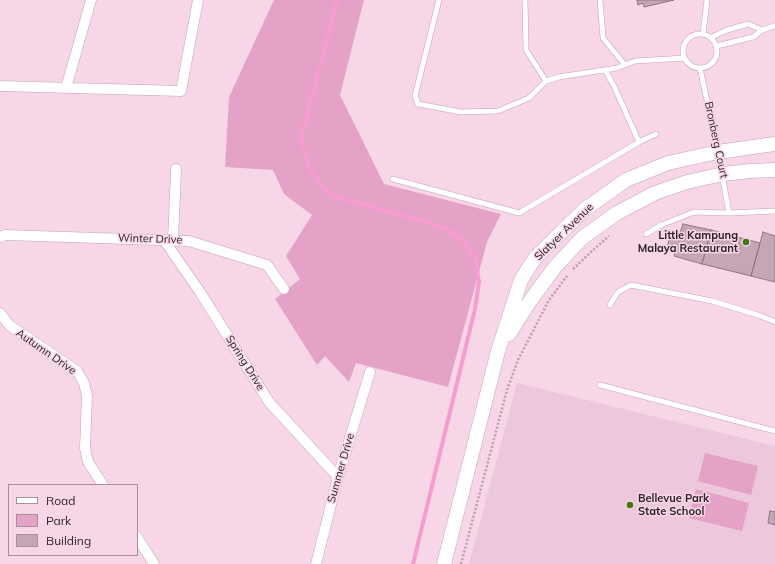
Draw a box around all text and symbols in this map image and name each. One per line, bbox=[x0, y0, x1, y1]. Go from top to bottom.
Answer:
street label: Bronberg Court bbox=[701, 100, 731, 180]
street label: Slatyer Avenue bbox=[532, 201, 596, 263]
place label: Little Kampung Malaya Restaurant bbox=[638, 229, 738, 255]
street label: Winter Drive bbox=[118, 231, 182, 247]
marker: Little Kampung Malaya Restaurant bbox=[741, 237, 751, 247]
street label: Autumn Drive bbox=[13, 326, 79, 378]
street label: Spring Drive bbox=[223, 333, 267, 393]
street label: Summer Drive bbox=[325, 432, 357, 504]
legend bbox=[8, 484, 138, 556]
place label: Bellevue Park State School bbox=[638, 492, 709, 518]
text: Road bbox=[46, 493, 75, 508]
marker: Bellevue Park State School bbox=[625, 500, 635, 510]
text: Park bbox=[46, 513, 71, 528]
text: Building bbox=[46, 533, 91, 548]

